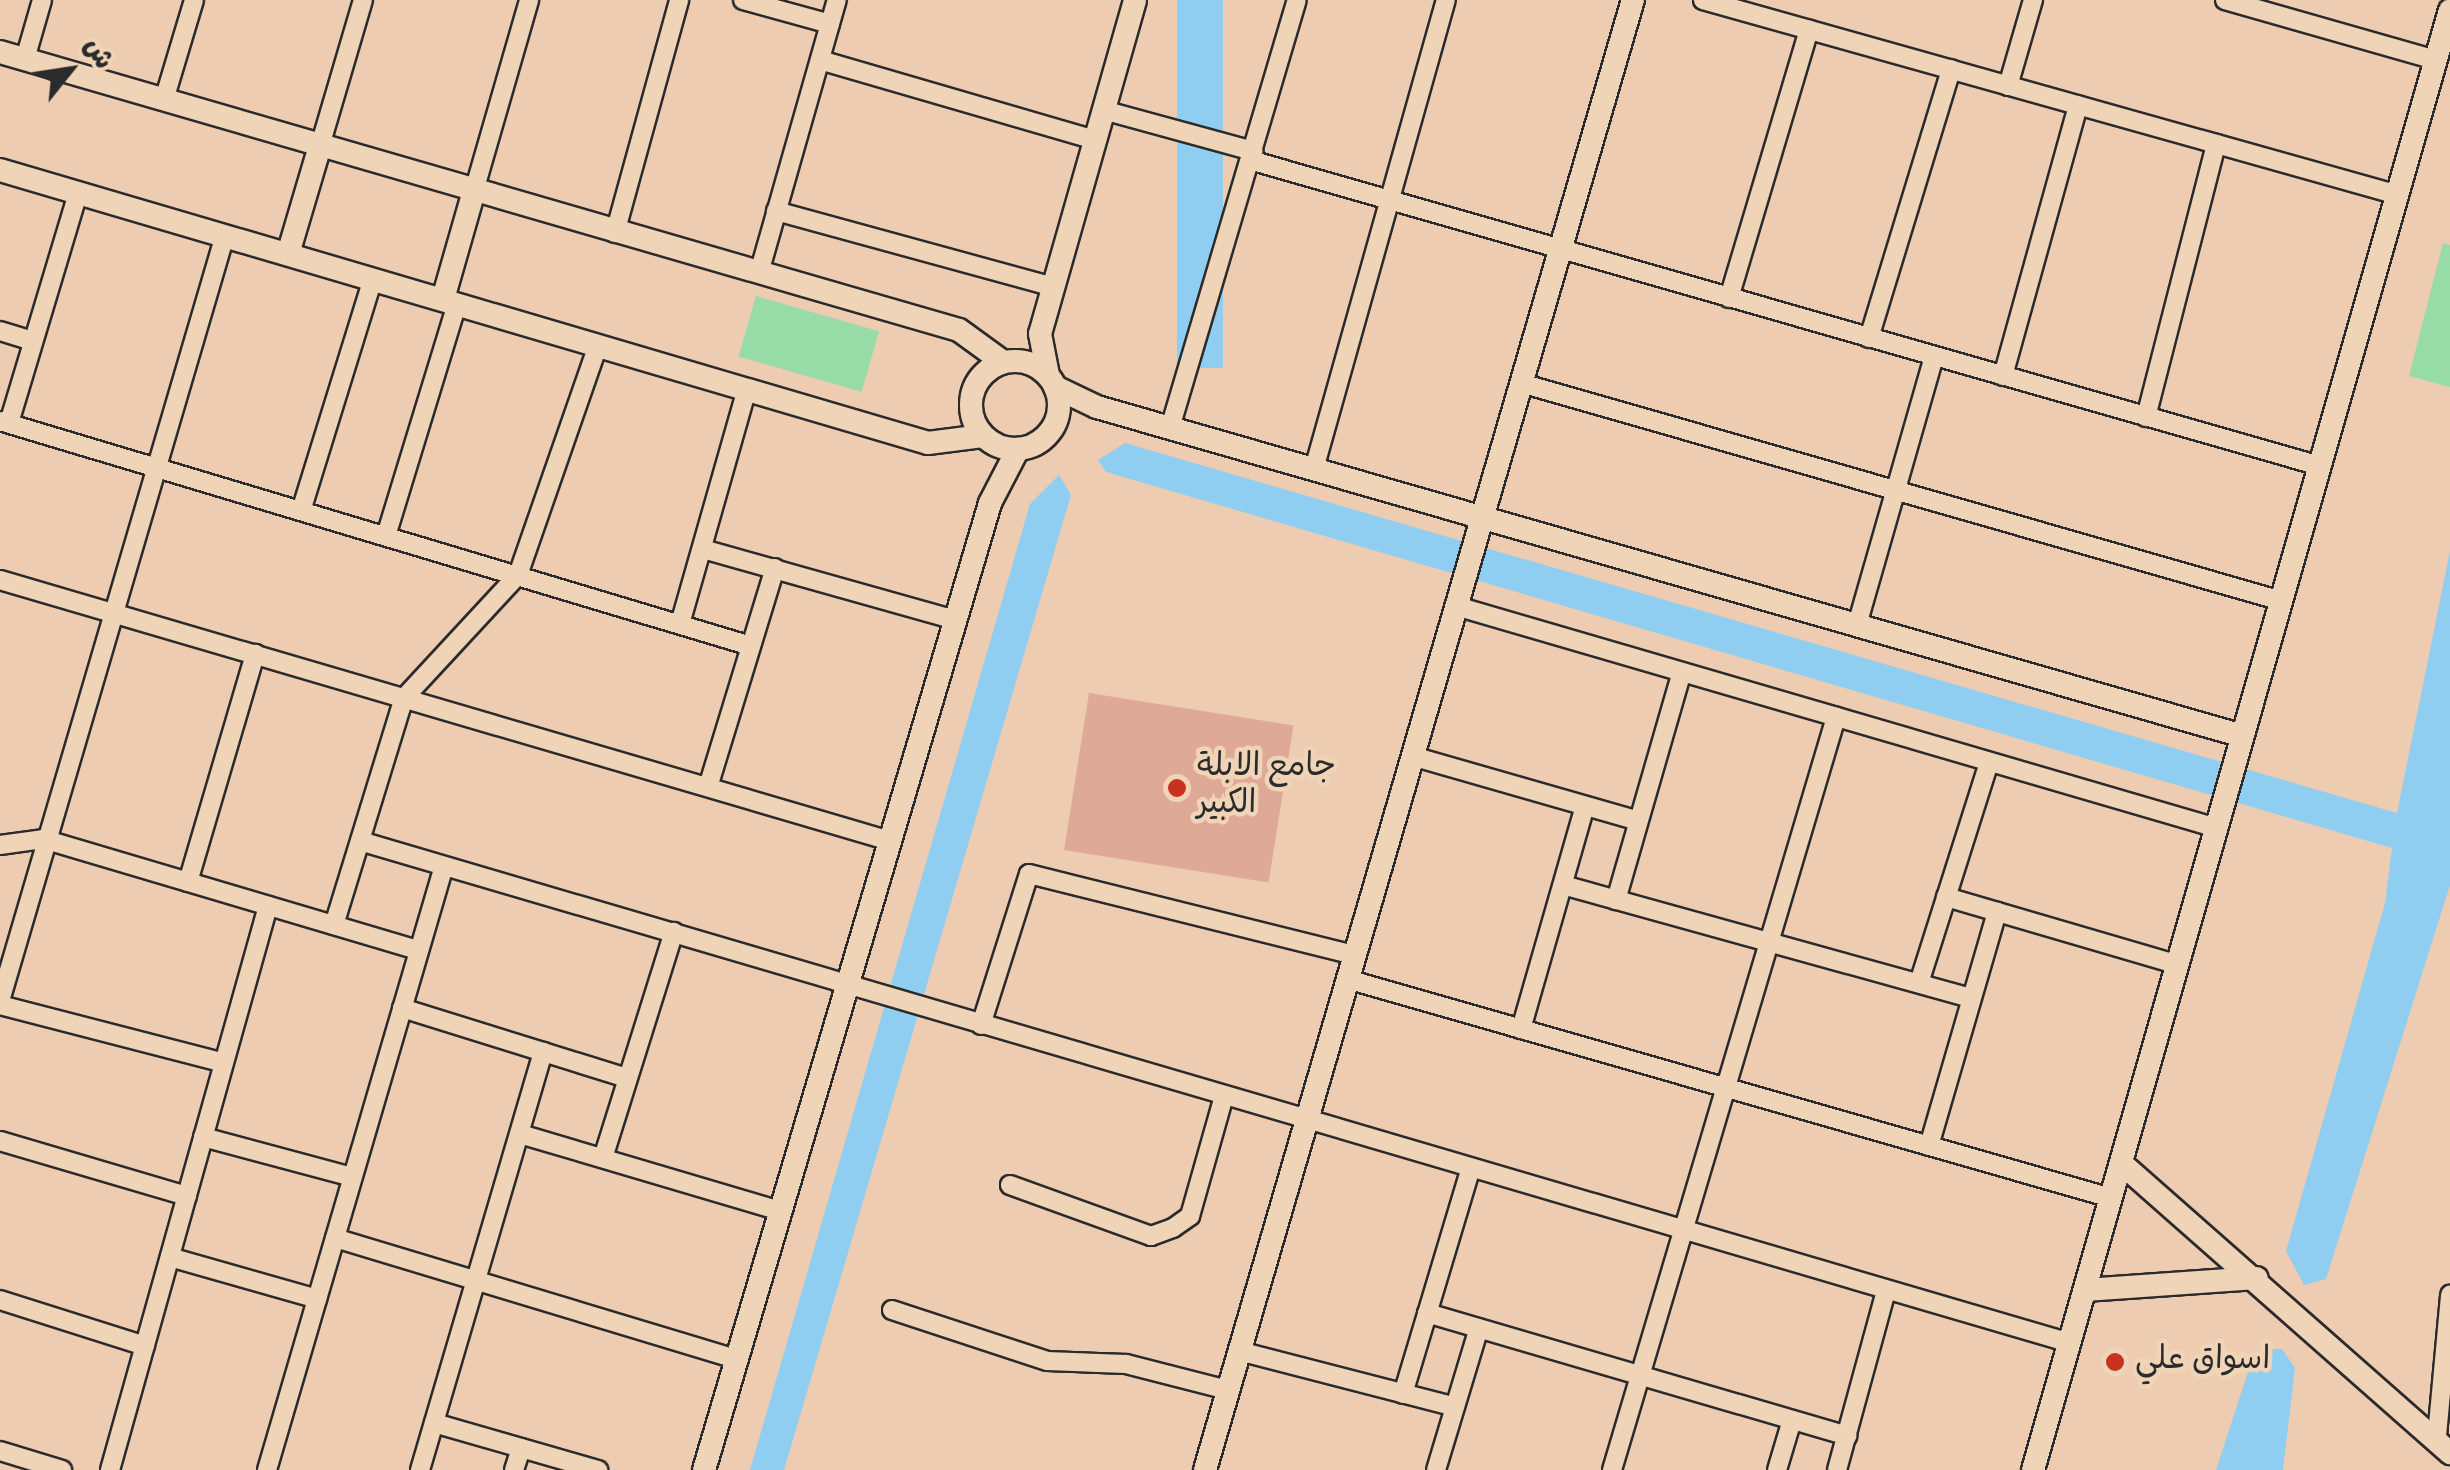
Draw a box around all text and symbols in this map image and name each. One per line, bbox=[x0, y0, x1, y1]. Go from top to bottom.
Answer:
north arrow bbox=[20, 20, 120, 120]
text: ش bbox=[71, 32, 121, 78]
place label: جامع الابلة الكبير bbox=[1197, 751, 1336, 826]
marker: جامع الابلة الكبير bbox=[1166, 777, 1188, 799]
place label: اسواق علي bbox=[2135, 1343, 2270, 1381]
marker: اسواق علي bbox=[2104, 1351, 2126, 1373]

